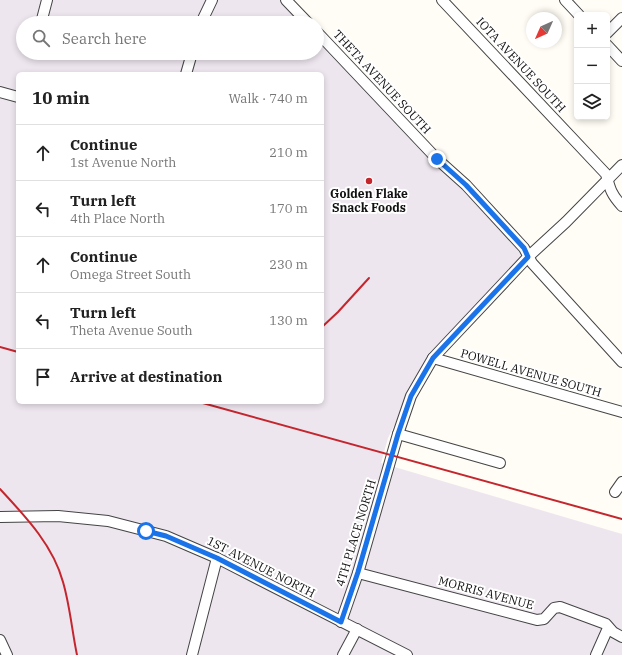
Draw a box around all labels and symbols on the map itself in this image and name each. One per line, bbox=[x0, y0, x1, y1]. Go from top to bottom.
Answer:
north arrow bbox=[526, 12, 562, 48]
street label: IOTA AVENUE SOUTH bbox=[473, 14, 569, 115]
street label: THETA AVENUE SOUTH bbox=[330, 27, 435, 137]
route end bbox=[428, 150, 446, 168]
marker: Golden Flake Snack Foods bbox=[364, 176, 374, 186]
place label: Golden Flake Snack Foods bbox=[330, 186, 408, 215]
street label: POWELL AVENUE SOUTH bbox=[459, 345, 603, 400]
street label: 4TH PLACE NORTH bbox=[332, 478, 379, 588]
route start bbox=[137, 522, 155, 540]
street label: 1ST AVENUE NORTH bbox=[205, 533, 318, 600]
street label: MORRIS AVENUE bbox=[437, 573, 536, 612]

